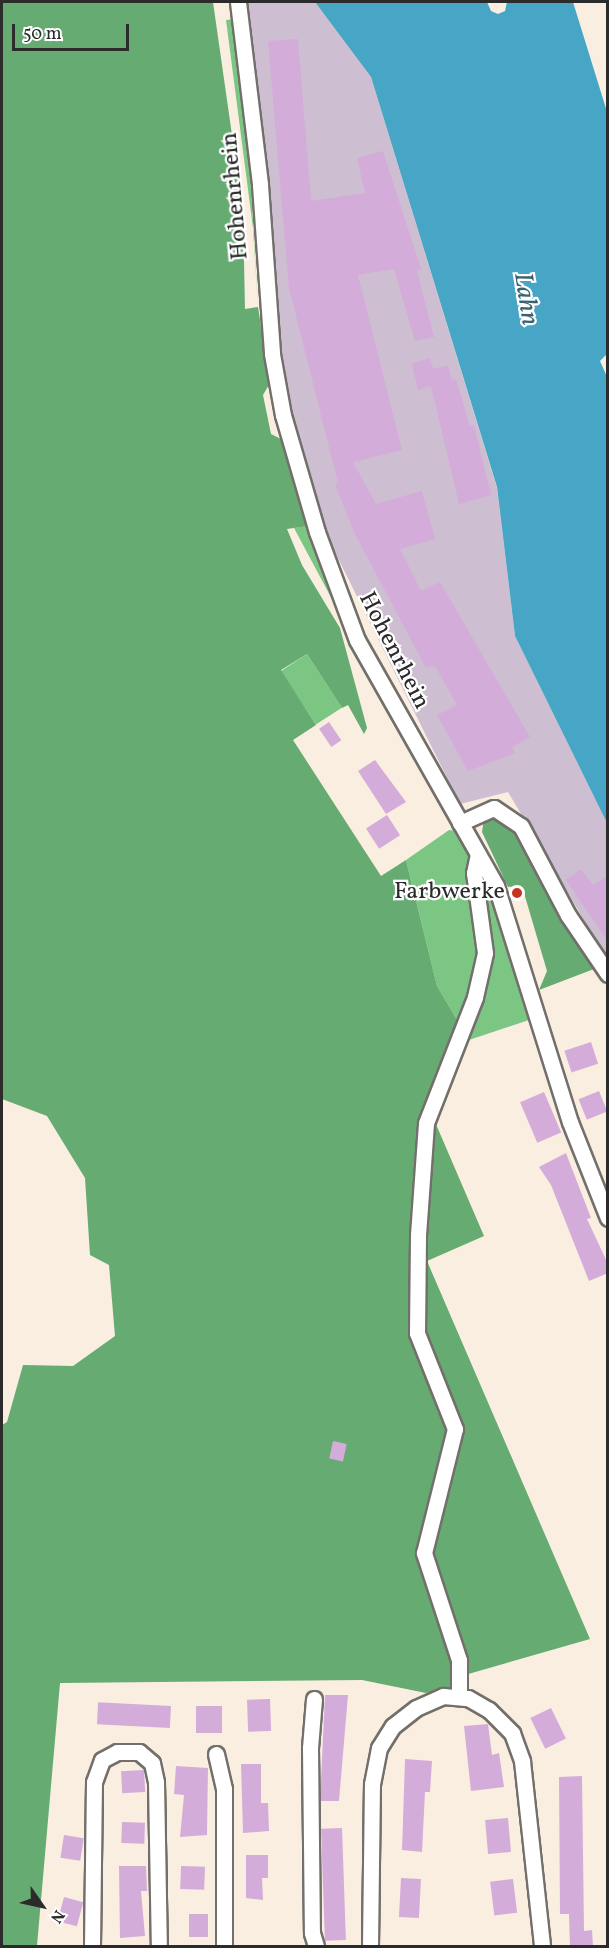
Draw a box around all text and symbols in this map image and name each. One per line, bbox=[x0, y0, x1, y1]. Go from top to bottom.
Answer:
scale bar bbox=[15, 12, 132, 50]
text: 50 m bbox=[23, 22, 62, 47]
street label: Hohenrhein bbox=[216, 131, 256, 261]
water label: Lahn bbox=[505, 270, 545, 328]
street label: Hohenrhein bbox=[351, 587, 435, 715]
place label: Farbwerke bbox=[394, 879, 505, 907]
marker: Farbwerke bbox=[510, 886, 524, 900]
north arrow bbox=[12, 1876, 72, 1936]
text: N bbox=[45, 1905, 69, 1927]

